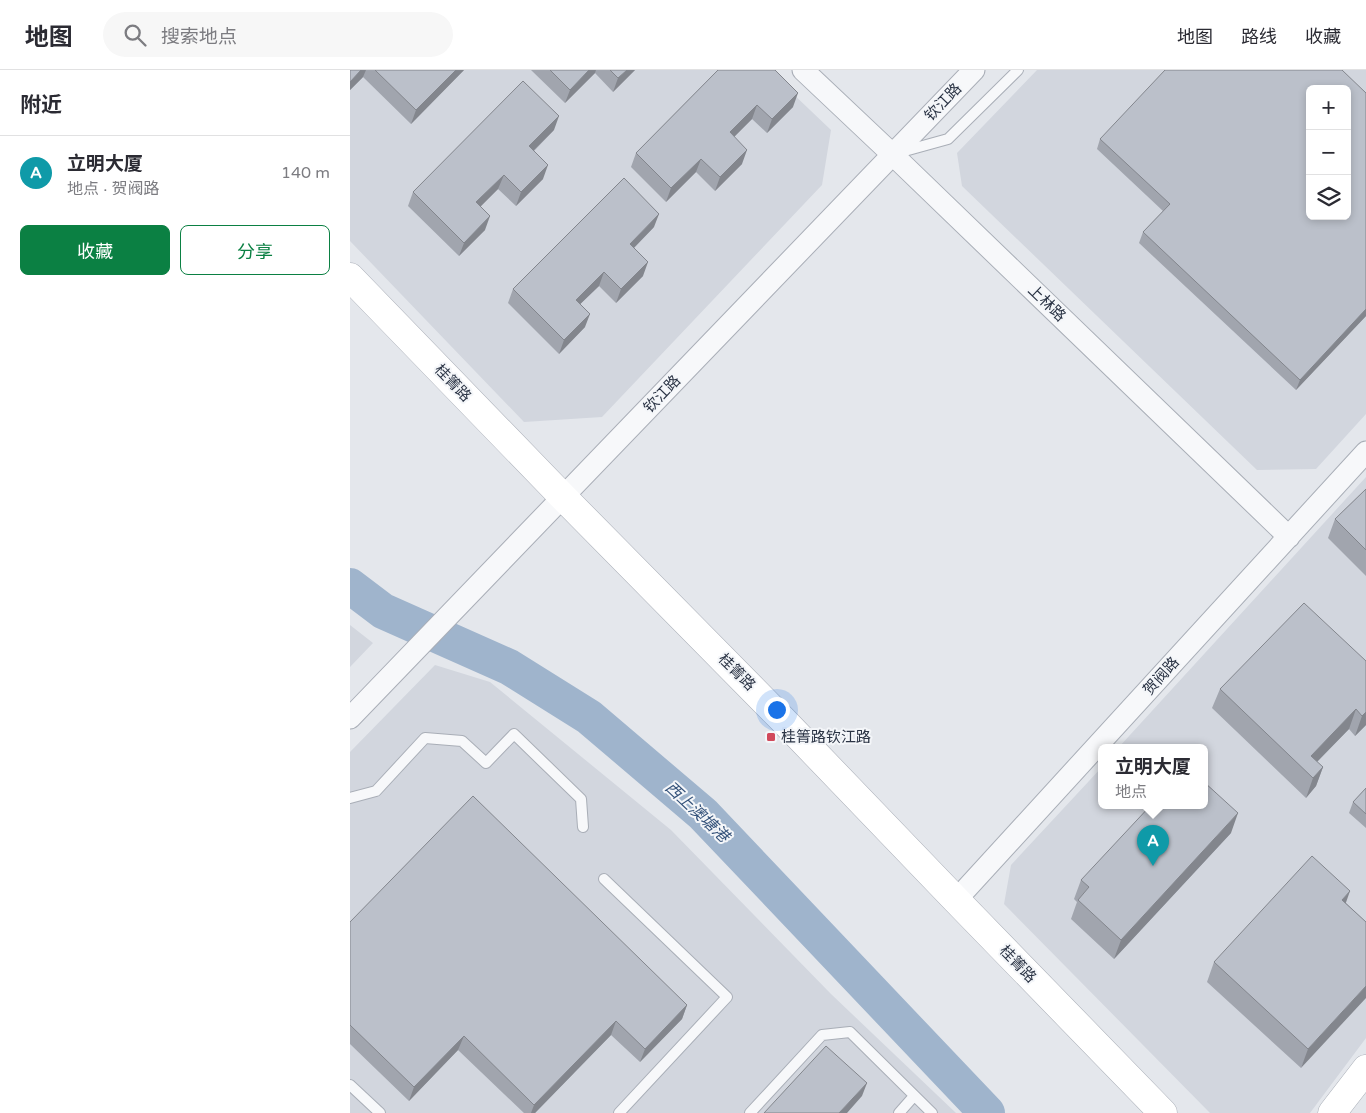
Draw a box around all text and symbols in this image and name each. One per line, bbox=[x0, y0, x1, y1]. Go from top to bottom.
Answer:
search box bbox=[103, 12, 453, 57]
icon: search bbox=[121, 21, 149, 49]
text: 地图 bbox=[25, 23, 73, 52]
text: 搜索地点 bbox=[161, 26, 237, 48]
text: 地图 bbox=[1177, 26, 1213, 48]
text: 路线 bbox=[1241, 26, 1277, 48]
text: 收藏 bbox=[1305, 26, 1341, 48]
street label: 钦江路 bbox=[921, 80, 965, 124]
map controls bbox=[1306, 85, 1351, 220]
button: + bbox=[1306, 85, 1351, 130]
text: 附近 bbox=[20, 93, 62, 118]
button: − bbox=[1306, 130, 1351, 175]
text: 立明大厦 bbox=[67, 153, 143, 175]
text: A bbox=[30, 163, 42, 183]
text: 140 m bbox=[281, 163, 330, 183]
button: layers bbox=[1306, 175, 1351, 220]
text: 地点 · 贺阀路 bbox=[67, 179, 159, 199]
button: 收藏 bbox=[20, 225, 170, 275]
button: 分享 bbox=[180, 225, 330, 275]
street label: 上林路 bbox=[1025, 281, 1069, 325]
street label: 桂箐路 bbox=[431, 361, 475, 405]
street label: 钦江路 bbox=[640, 372, 684, 416]
street label: 桂箐路 bbox=[715, 650, 759, 694]
street label: 贺阀路 bbox=[1139, 653, 1183, 699]
your location bbox=[764, 697, 790, 723]
place label: 桂箐路钦江路 bbox=[781, 728, 871, 746]
marker: 桂箐路钦江路 bbox=[765, 731, 777, 743]
popup bbox=[1098, 744, 1208, 809]
text: 立明大厦 bbox=[1115, 756, 1191, 778]
water label: 西上澳塘港 bbox=[661, 777, 735, 848]
text: 地点 bbox=[1115, 782, 1147, 802]
pin: A bbox=[1137, 825, 1169, 866]
street label: 桂箐路 bbox=[996, 942, 1040, 986]

